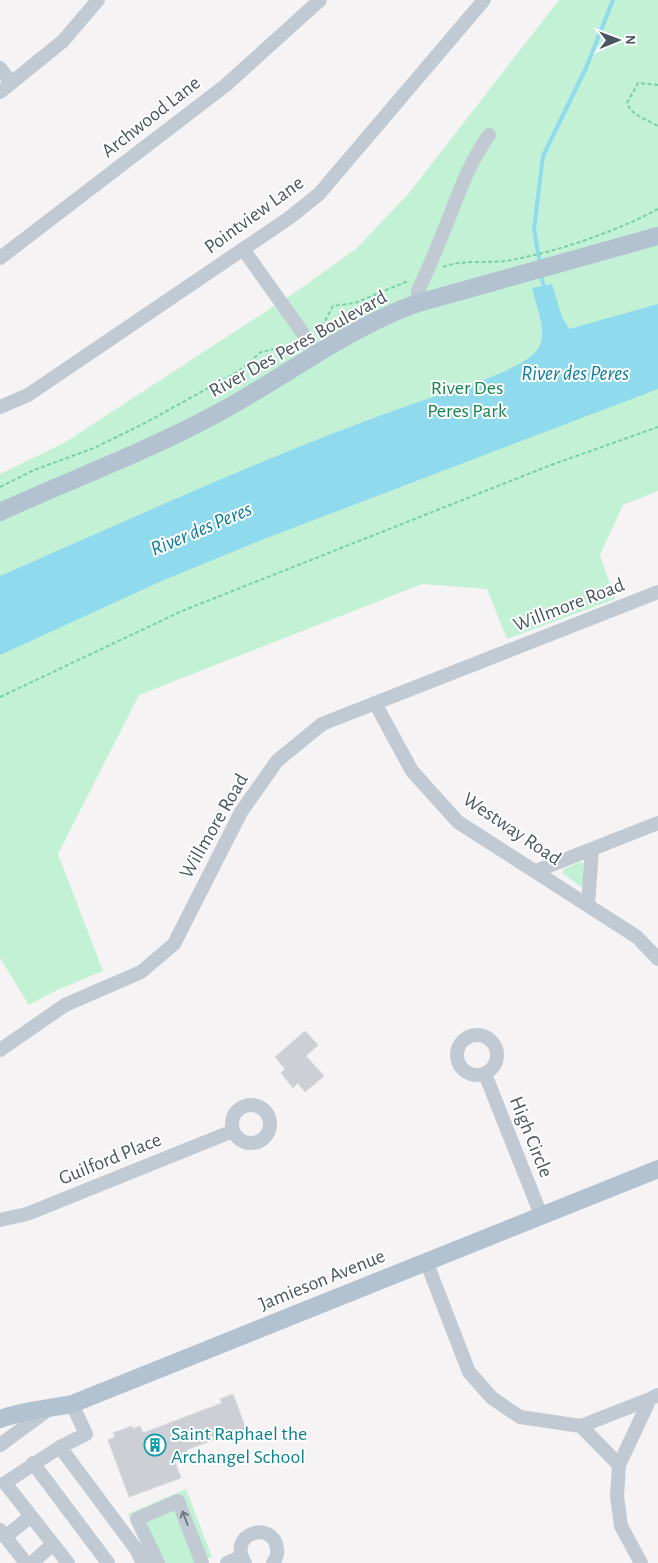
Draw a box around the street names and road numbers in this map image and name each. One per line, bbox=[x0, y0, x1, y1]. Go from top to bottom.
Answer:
street label: Archwood Lane bbox=[98, 73, 204, 161]
street label: Pointview Lane bbox=[201, 172, 307, 258]
street label: River Des Peres Boulevard bbox=[206, 287, 390, 401]
street label: Willmore Road bbox=[511, 575, 627, 635]
street label: Willmore Road bbox=[176, 770, 252, 882]
street label: Westway Road bbox=[459, 789, 565, 869]
street label: High Circle bbox=[506, 1094, 556, 1180]
street label: Guilford Place bbox=[56, 1129, 164, 1189]
street label: Jamieson Avenue bbox=[256, 1246, 388, 1314]

